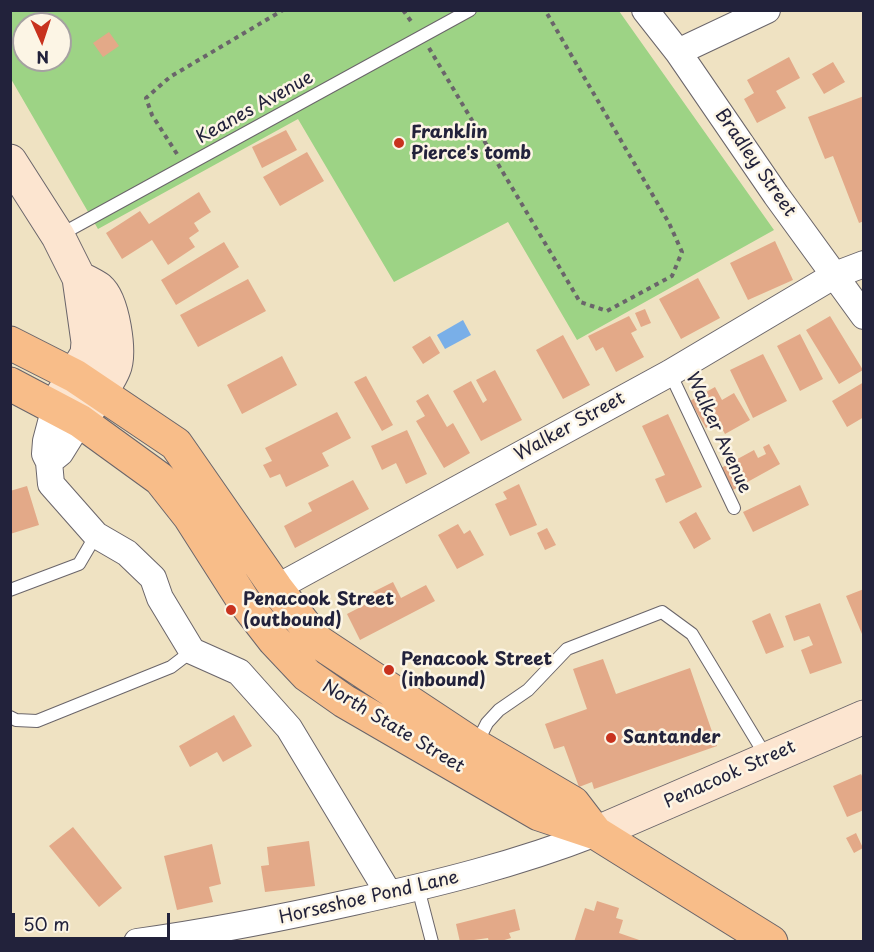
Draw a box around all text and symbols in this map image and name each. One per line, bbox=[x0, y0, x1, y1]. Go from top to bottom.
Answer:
north arrow bbox=[12, 12, 72, 72]
text: N bbox=[36, 46, 50, 70]
street label: Keanes Avenue bbox=[193, 67, 317, 149]
street label: Bradley Street bbox=[710, 105, 800, 221]
place label: Franklin Pierce's tomb bbox=[411, 122, 531, 164]
marker: Franklin Pierce's tomb bbox=[392, 136, 406, 150]
street label: Walker Avenue bbox=[681, 369, 755, 497]
street label: Walker Street bbox=[511, 388, 629, 466]
place label: Penacook Street (outbound) bbox=[243, 589, 394, 632]
marker: Penacook Street (outbound) bbox=[224, 603, 238, 617]
place label: Penacook Street (inbound) bbox=[401, 649, 552, 692]
marker: Penacook Street (inbound) bbox=[382, 663, 396, 677]
street label: North State Street bbox=[318, 676, 468, 778]
place label: Santander bbox=[623, 727, 720, 749]
marker: Santander bbox=[604, 731, 618, 745]
street label: Penacook Street bbox=[661, 736, 799, 814]
street label: Horseshoe Pond Lane bbox=[277, 867, 461, 929]
scale bar bbox=[15, 901, 172, 939]
text: 50 m bbox=[23, 910, 70, 937]

